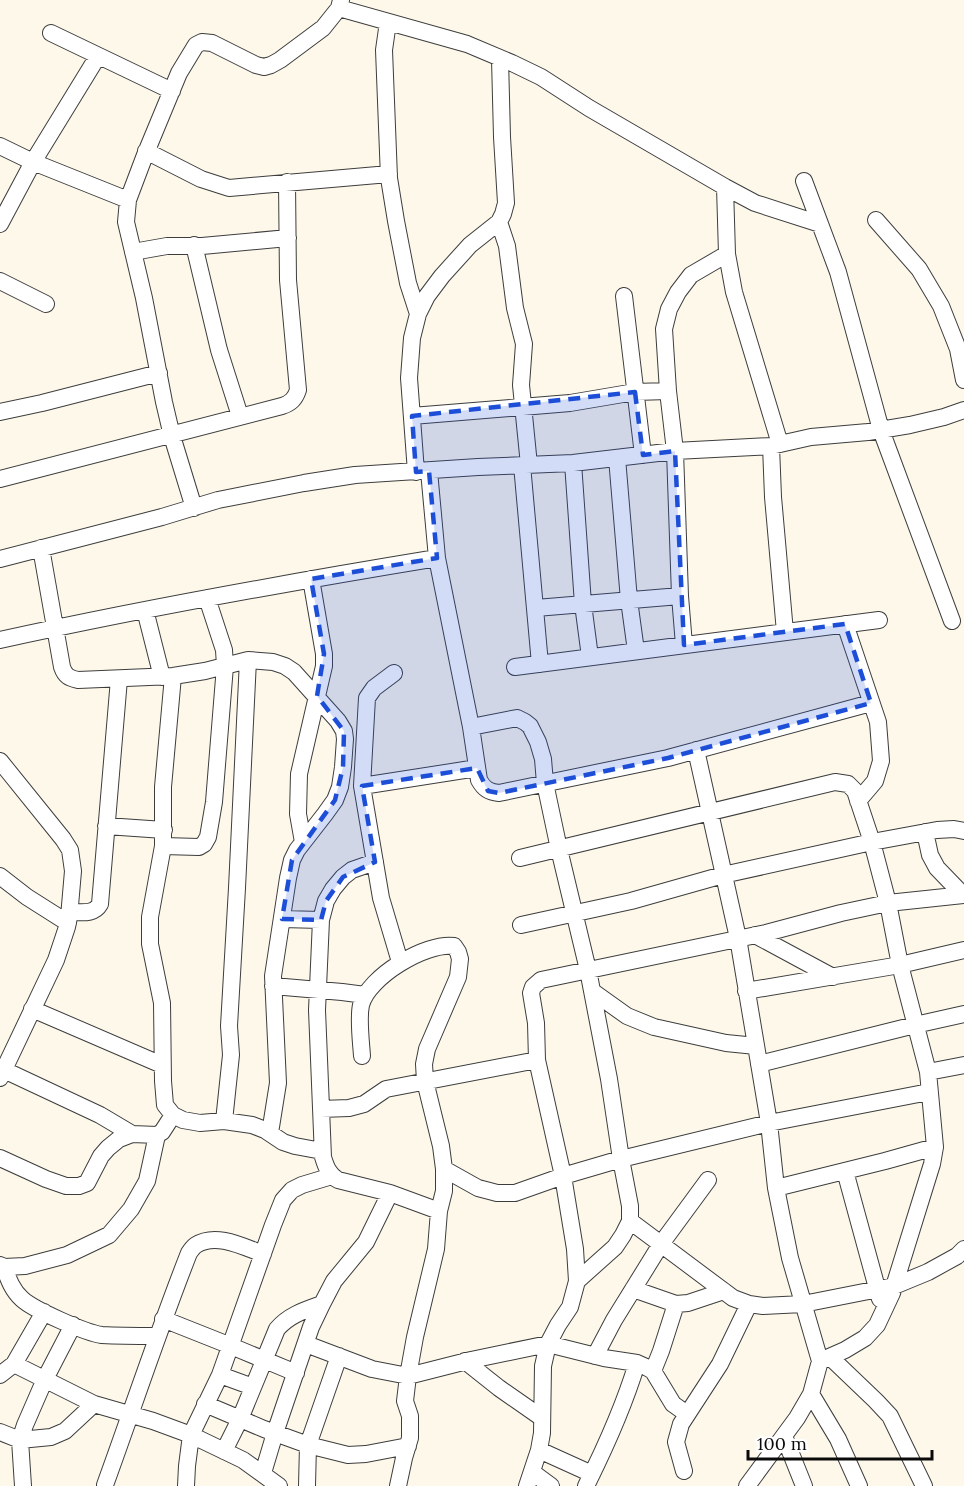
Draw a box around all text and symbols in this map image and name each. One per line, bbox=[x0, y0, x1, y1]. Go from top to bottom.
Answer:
scale bar bbox=[748, 1423, 932, 1461]
text: 100 m bbox=[757, 1432, 807, 1455]

